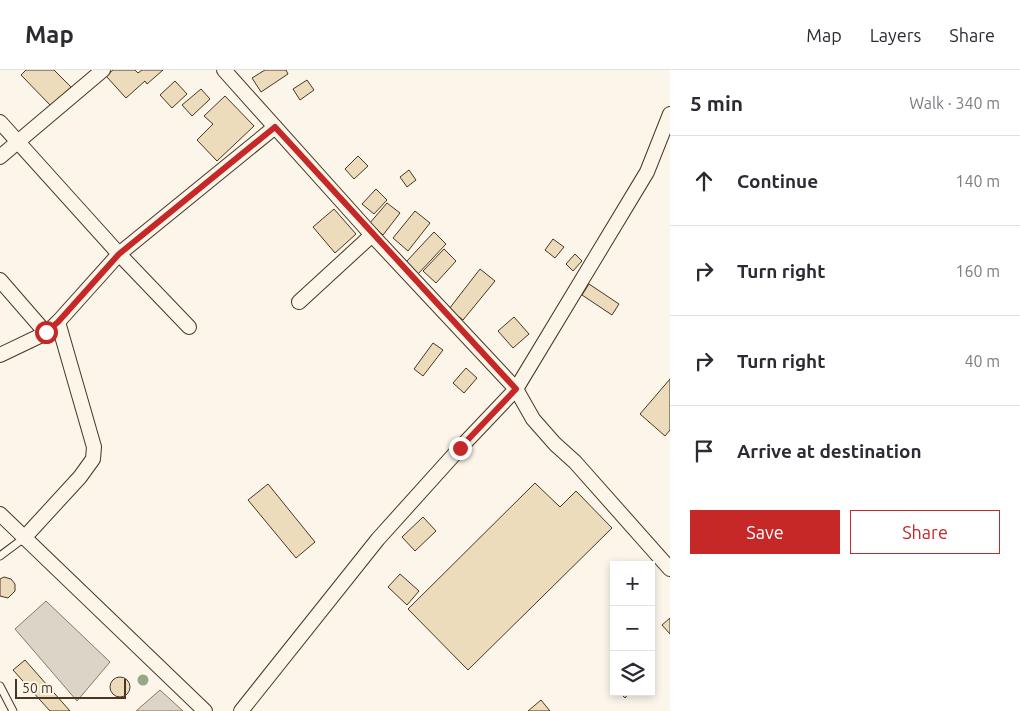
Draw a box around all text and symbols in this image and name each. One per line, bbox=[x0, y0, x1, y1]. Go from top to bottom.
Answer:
text: Map bbox=[25, 21, 74, 48]
text: Map bbox=[806, 25, 842, 45]
text: Layers bbox=[870, 25, 921, 45]
text: Share bbox=[949, 25, 995, 45]
text: 5 min bbox=[690, 91, 743, 115]
text: Walk · 340 m bbox=[909, 94, 1000, 112]
icon: ahead bbox=[690, 167, 718, 195]
text: Continue bbox=[737, 170, 818, 192]
text: 140 m bbox=[955, 172, 1000, 190]
icon: right bbox=[690, 257, 718, 285]
text: Turn right bbox=[737, 260, 825, 282]
text: 160 m bbox=[955, 262, 1000, 280]
route start bbox=[35, 321, 58, 344]
icon: right bbox=[690, 347, 718, 375]
text: Turn right bbox=[737, 350, 825, 372]
text: 40 m bbox=[964, 352, 1000, 370]
route end bbox=[449, 437, 472, 460]
icon: arrive bbox=[690, 437, 718, 465]
text: Arrive at destination bbox=[737, 440, 922, 462]
button: Save bbox=[690, 510, 840, 554]
button: Share bbox=[850, 510, 1000, 554]
map controls bbox=[610, 561, 655, 696]
button: + bbox=[610, 561, 655, 606]
button: − bbox=[610, 606, 655, 651]
button: layers bbox=[610, 651, 655, 696]
scale bar bbox=[15, 676, 126, 699]
text: 50 m bbox=[22, 680, 53, 696]

